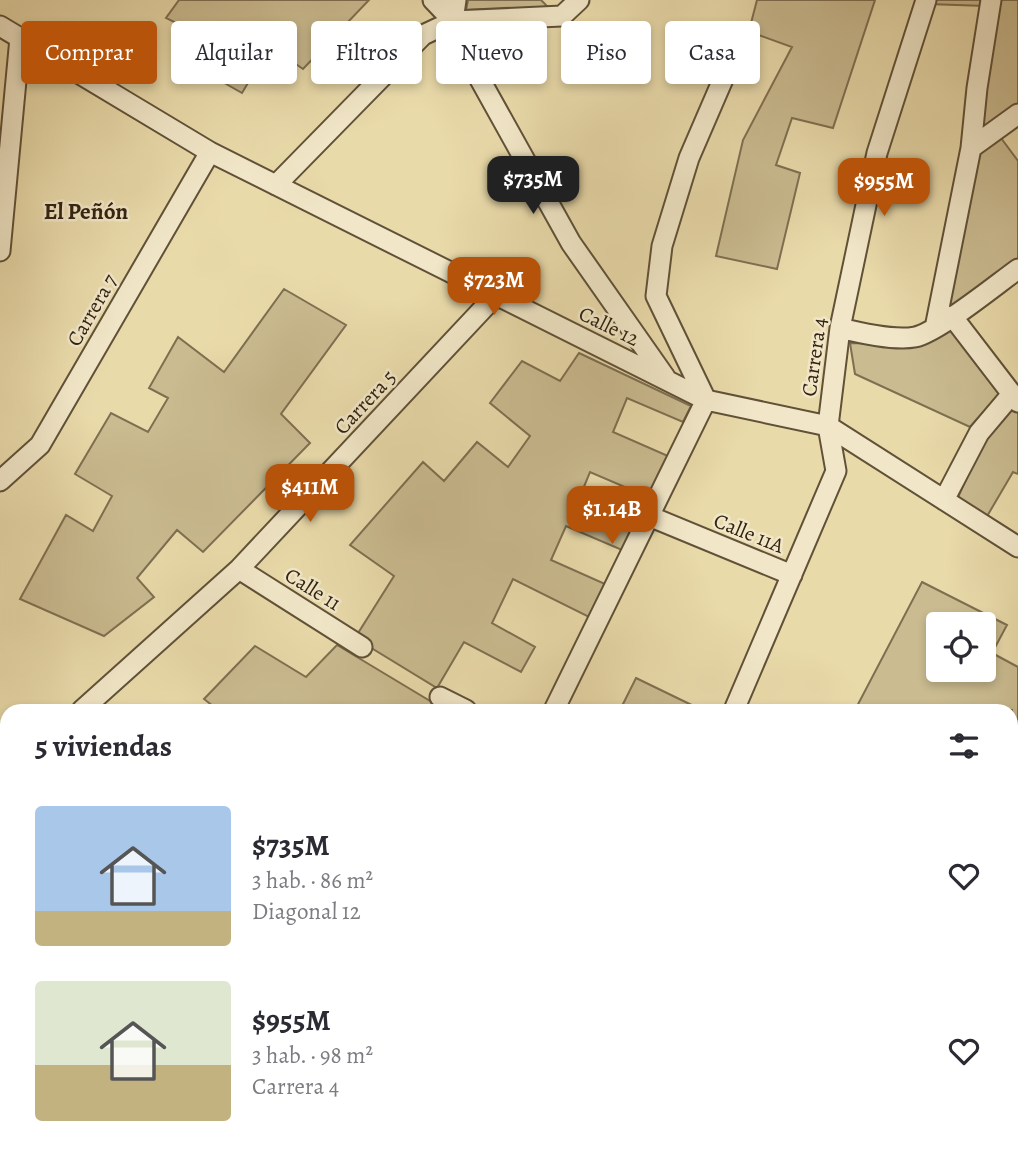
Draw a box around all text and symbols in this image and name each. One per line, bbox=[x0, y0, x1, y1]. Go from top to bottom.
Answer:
chip: Comprar bbox=[21, 21, 157, 84]
chip: Alquilar bbox=[171, 21, 297, 84]
chip: Filtros bbox=[311, 21, 422, 84]
chip: Nuevo bbox=[436, 21, 547, 84]
chip: Piso bbox=[561, 21, 651, 84]
chip: Casa bbox=[665, 21, 760, 84]
pin: $735M bbox=[484, 156, 582, 216]
pin: $955M bbox=[835, 158, 933, 218]
text: $735M bbox=[503, 163, 563, 194]
text: $955M bbox=[854, 165, 914, 196]
district label: El Peñón bbox=[44, 196, 128, 227]
pin: $723M bbox=[445, 258, 543, 317]
text: $723M bbox=[464, 264, 524, 295]
street label: Carrera 7 bbox=[60, 269, 124, 351]
street label: Calle 12 bbox=[574, 299, 644, 353]
street label: Carrera 4 bbox=[795, 316, 833, 398]
street label: Carrera 5 bbox=[328, 364, 402, 440]
pin: $411M bbox=[261, 464, 359, 524]
text: $411M bbox=[281, 471, 339, 502]
pin: $1.14B bbox=[555, 486, 669, 546]
text: $1.14B bbox=[583, 493, 641, 524]
street label: Calle 11A bbox=[710, 506, 789, 560]
street label: Calle 11 bbox=[280, 561, 346, 617]
map controls bbox=[926, 612, 996, 682]
button: locate bbox=[926, 612, 996, 682]
text: 5 viviendas bbox=[35, 726, 172, 766]
icon: filters bbox=[945, 727, 983, 765]
text: $735M bbox=[252, 825, 330, 865]
icon: home bbox=[91, 834, 175, 918]
icon: heart bbox=[945, 857, 983, 895]
text: 3 hab. · 86 m² bbox=[252, 865, 373, 896]
text: Diagonal 12 bbox=[252, 896, 361, 927]
text: $955M bbox=[252, 1000, 331, 1040]
icon: home bbox=[91, 1009, 175, 1093]
icon: heart bbox=[945, 1032, 983, 1070]
text: 3 hab. · 98 m² bbox=[252, 1040, 373, 1071]
text: Carrera 4 bbox=[252, 1071, 339, 1102]

